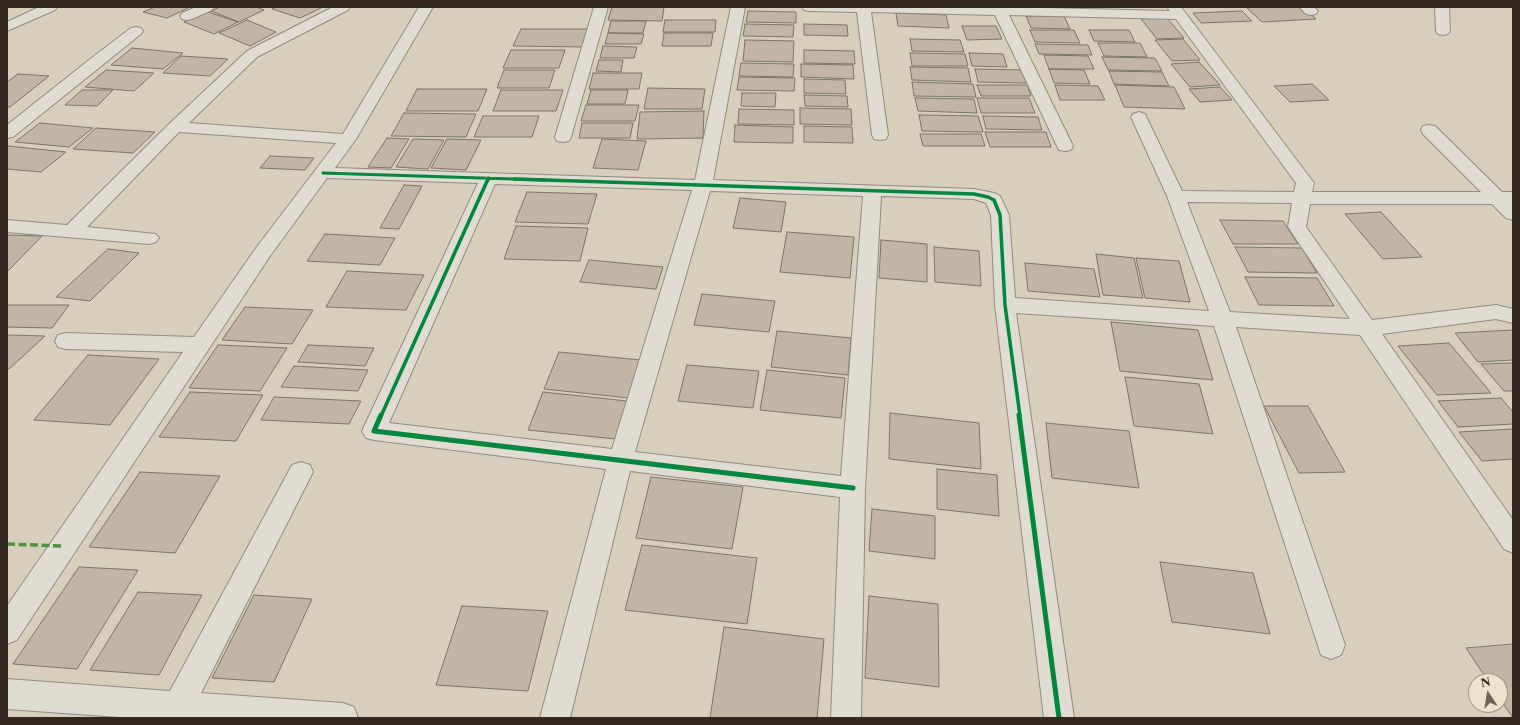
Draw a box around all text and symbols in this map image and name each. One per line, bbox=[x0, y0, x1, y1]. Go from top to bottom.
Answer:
north arrow bbox=[1468, 673, 1508, 713]
text: N bbox=[1480, 674, 1492, 690]

